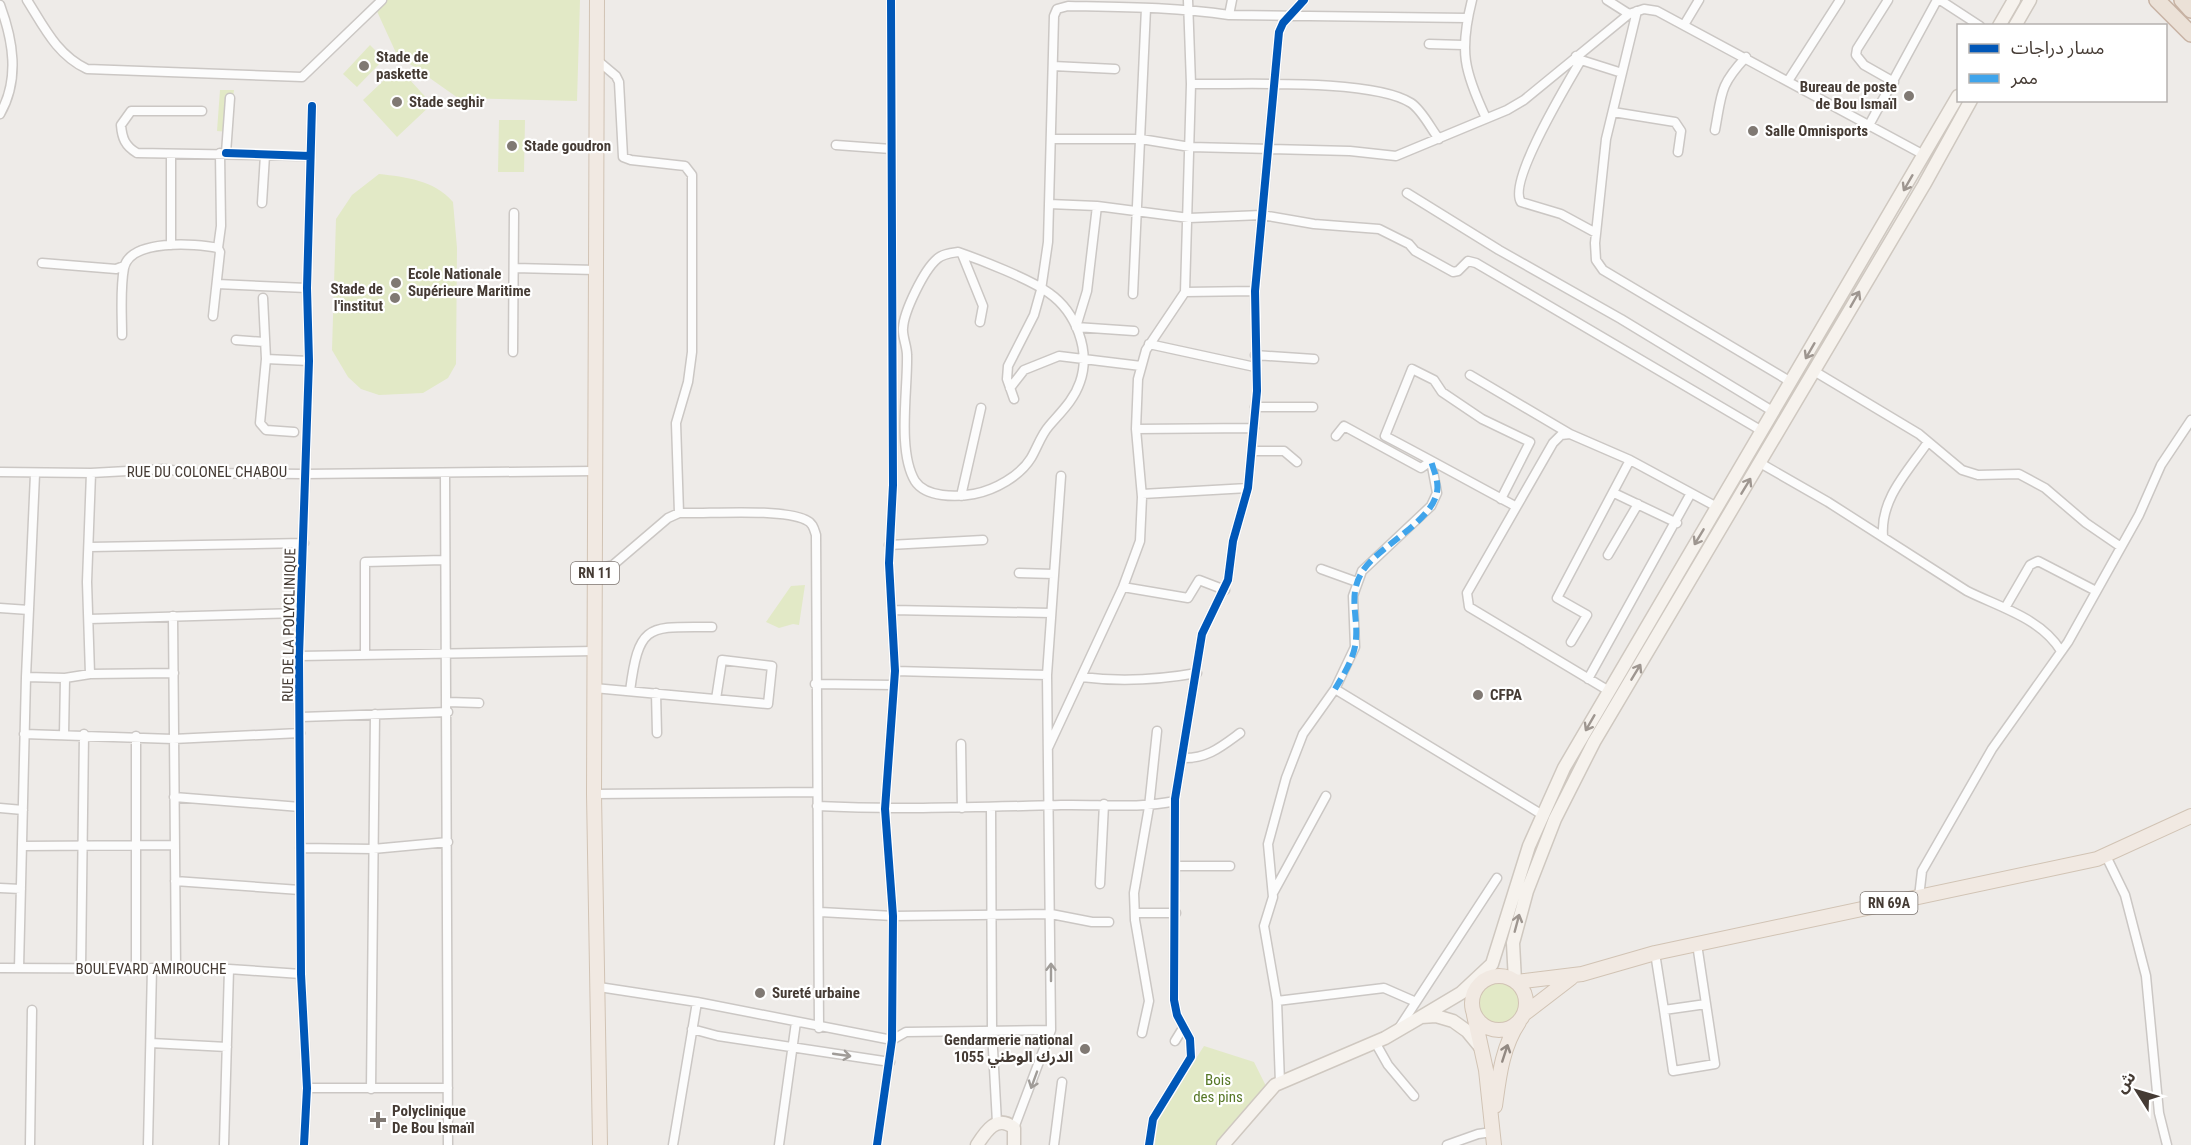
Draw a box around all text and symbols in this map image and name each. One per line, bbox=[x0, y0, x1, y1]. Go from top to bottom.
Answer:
legend bbox=[1957, 24, 2167, 102]
text: مسار دراجات bbox=[2011, 37, 2104, 59]
place label: Stade de paskette bbox=[376, 48, 428, 83]
marker: Stade de paskette bbox=[357, 59, 371, 73]
text: ممر bbox=[2010, 67, 2038, 89]
place label: Bureau de poste de Bou Ismaïl bbox=[1800, 78, 1897, 113]
marker: Bureau de poste de Bou Ismaïl bbox=[1902, 89, 1916, 103]
place label: Stade seghir bbox=[409, 93, 485, 111]
marker: Stade seghir bbox=[390, 95, 404, 109]
place label: Salle Omnisports bbox=[1765, 122, 1868, 140]
marker: Salle Omnisports bbox=[1746, 124, 1760, 138]
place label: Stade goudron bbox=[524, 137, 611, 155]
marker: Stade goudron bbox=[505, 139, 519, 153]
one-way arrow bbox=[1902, 174, 1914, 191]
place label: Ecole Nationale Supérieure Maritime bbox=[408, 265, 531, 300]
marker: Ecole Nationale Supérieure Maritime bbox=[389, 276, 403, 290]
place label: Stade de l'institut bbox=[331, 280, 383, 315]
marker: Stade de l'institut bbox=[388, 291, 402, 305]
one-way arrow bbox=[1849, 291, 1861, 308]
one-way arrow bbox=[1803, 342, 1815, 359]
street label: RUE DU COLONEL CHABOU bbox=[127, 463, 287, 481]
one-way arrow bbox=[1741, 478, 1753, 495]
one-way arrow bbox=[1693, 528, 1705, 545]
street label: RUE DE LA POLYCLINIQUE bbox=[279, 548, 299, 702]
road number: RN 11 bbox=[571, 562, 619, 584]
one-way arrow bbox=[1630, 664, 1642, 681]
place label: CFPA bbox=[1490, 686, 1522, 704]
marker: CFPA bbox=[1471, 688, 1485, 702]
one-way arrow bbox=[1584, 714, 1596, 731]
road number: RN 69A bbox=[1860, 892, 1918, 914]
one-way arrow bbox=[1512, 914, 1524, 933]
street label: BOULEVARD AMIROUCHE bbox=[75, 960, 227, 978]
one-way arrow bbox=[1045, 962, 1057, 982]
place label: Sureté urbaine bbox=[772, 984, 860, 1002]
marker: Sureté urbaine bbox=[753, 986, 767, 1000]
place label: Gendarmerie national 1055 الدرك الوطني bbox=[944, 1031, 1073, 1068]
marker: Gendarmerie national 1055 الدرك الوطني bbox=[1078, 1042, 1092, 1056]
one-way arrow bbox=[1500, 1044, 1511, 1063]
one-way arrow bbox=[831, 1050, 851, 1061]
north arrow bbox=[2107, 1061, 2167, 1121]
text: ش bbox=[2111, 1068, 2140, 1097]
one-way arrow bbox=[1027, 1070, 1038, 1089]
park label: Bois des pins bbox=[1193, 1071, 1243, 1106]
place label: Polyclinique De Bou Ismaïl bbox=[392, 1102, 475, 1137]
marker: Polyclinique De Bou Ismaïl bbox=[369, 1111, 387, 1129]

